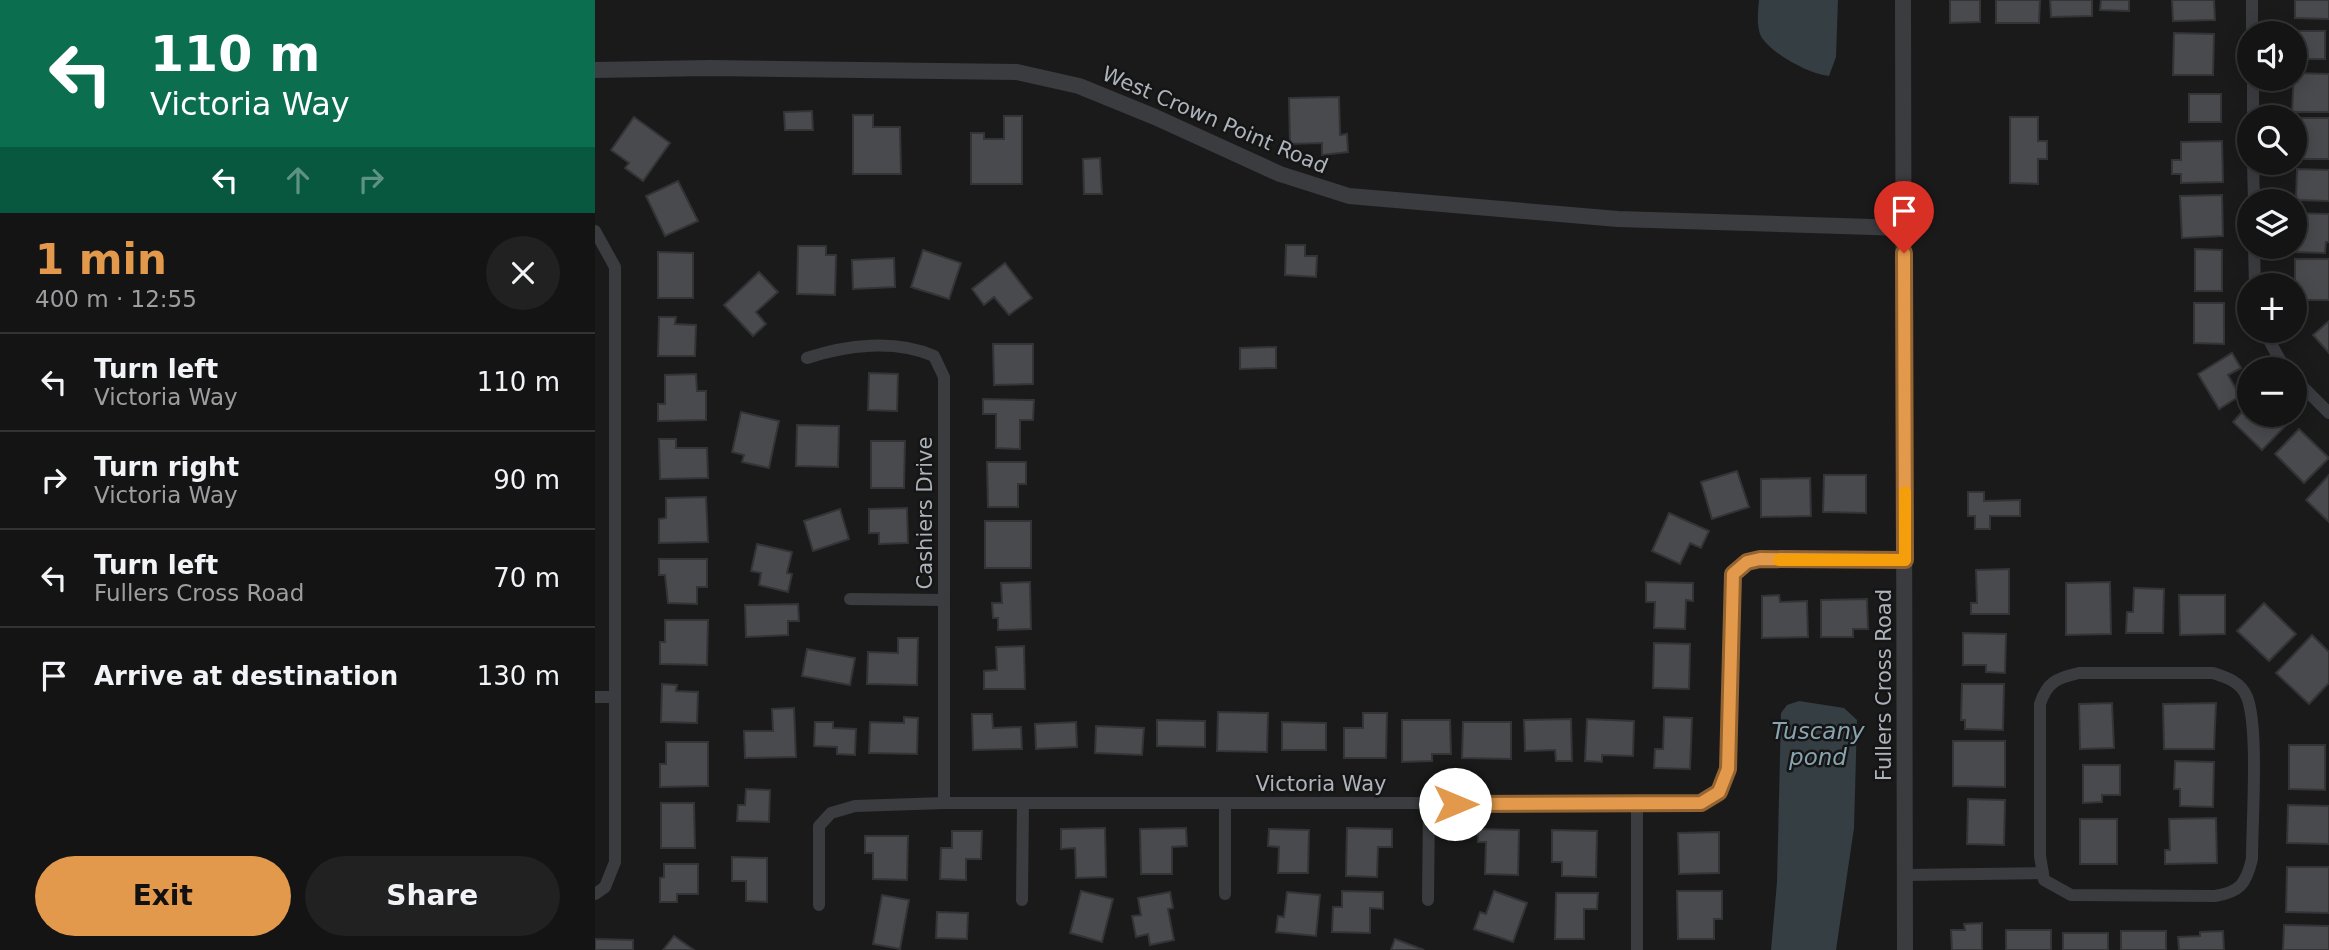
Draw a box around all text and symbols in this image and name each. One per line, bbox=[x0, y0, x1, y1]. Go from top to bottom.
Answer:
map controls bbox=[2237, 21, 2307, 427]
button: sound bbox=[2237, 21, 2307, 91]
text: 110 m bbox=[150, 26, 320, 83]
icon: left bbox=[35, 28, 126, 119]
street label: West Crown Point Road bbox=[1099, 62, 1331, 178]
text: Victoria Way bbox=[150, 85, 350, 123]
button: search bbox=[2237, 105, 2307, 175]
icon: left bbox=[206, 161, 244, 199]
icon: ahead bbox=[279, 161, 317, 199]
icon: right bbox=[352, 161, 390, 199]
pin bbox=[1874, 181, 1934, 253]
button: layers bbox=[2237, 189, 2307, 259]
icon: arrive bbox=[1885, 192, 1923, 230]
text: 1 min bbox=[35, 235, 167, 284]
button: close bbox=[486, 236, 560, 310]
button: + bbox=[2237, 273, 2307, 343]
text: 400 m · 12:55 bbox=[35, 286, 197, 312]
text: Turn left bbox=[94, 354, 218, 384]
button: − bbox=[2237, 357, 2307, 427]
icon: left bbox=[35, 363, 73, 401]
text: 110 m bbox=[477, 367, 560, 397]
text: Victoria Way bbox=[94, 384, 238, 410]
street label: Cashiers Drive bbox=[913, 437, 937, 589]
text: Turn right bbox=[94, 452, 239, 482]
icon: right bbox=[35, 461, 73, 499]
text: 90 m bbox=[493, 465, 560, 495]
text: Victoria Way bbox=[94, 482, 238, 508]
text: Turn left bbox=[94, 550, 218, 580]
icon: left bbox=[35, 559, 73, 597]
text: 70 m bbox=[493, 563, 560, 593]
text: Fullers Cross Road bbox=[94, 580, 304, 606]
street label: Fullers Cross Road bbox=[1872, 589, 1896, 781]
icon: arrive bbox=[35, 657, 73, 695]
text: Arrive at destination bbox=[94, 661, 398, 691]
text: 130 m bbox=[477, 661, 560, 691]
water label: Tuscany pond bbox=[1771, 718, 1865, 770]
position arrow bbox=[1418, 767, 1492, 841]
street label: Victoria Way bbox=[1255, 772, 1387, 796]
button: Exit bbox=[35, 856, 291, 936]
button: Share bbox=[305, 856, 560, 936]

